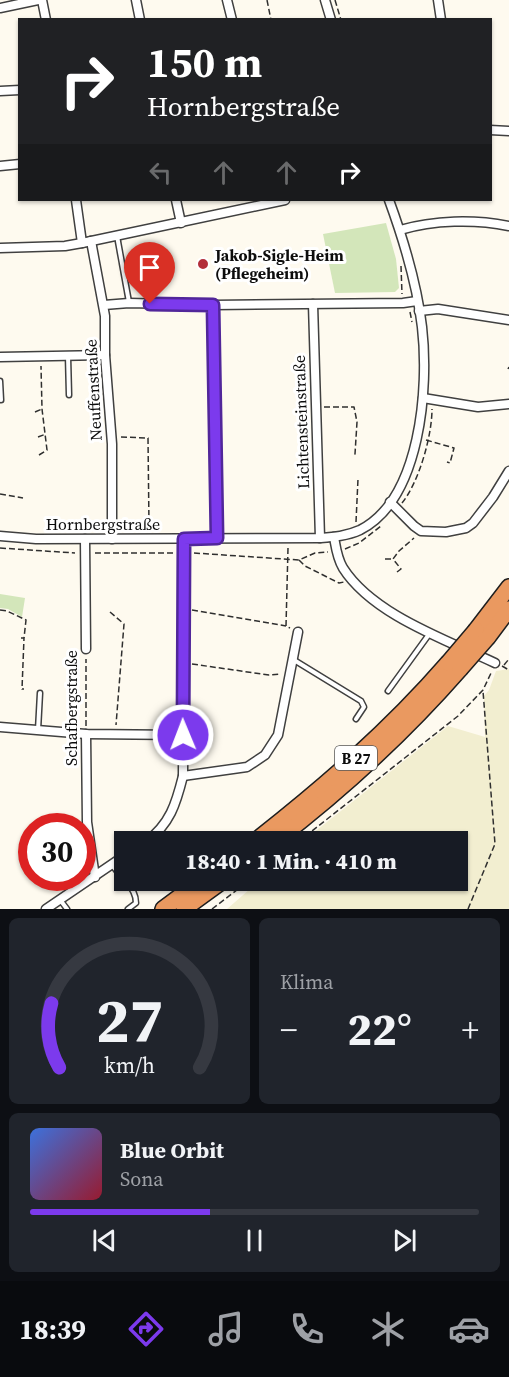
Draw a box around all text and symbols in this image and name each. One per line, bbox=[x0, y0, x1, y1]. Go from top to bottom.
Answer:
text: 150 m bbox=[147, 33, 262, 91]
icon: right bbox=[48, 42, 126, 120]
text: Hornbergstraße bbox=[147, 88, 340, 125]
icon: left bbox=[144, 156, 177, 189]
icon: ahead bbox=[207, 156, 240, 189]
icon: ahead bbox=[270, 156, 303, 189]
icon: right bbox=[333, 156, 366, 189]
pin bbox=[124, 242, 175, 304]
place label: Jakob-Sigle-Heim (Pflegeheim) bbox=[214, 244, 344, 284]
icon: arrive bbox=[133, 251, 166, 284]
marker: Jakob-Sigle-Heim (Pflegeheim) bbox=[196, 257, 210, 271]
street label: Neuffenstraße bbox=[79, 339, 107, 441]
street label: Lichtensteinstraße bbox=[288, 355, 314, 489]
street label: Hornbergstraße bbox=[46, 513, 160, 535]
street label: Schafbergstraße bbox=[60, 650, 82, 766]
position arrow bbox=[151, 703, 215, 767]
road number: B 27 bbox=[335, 746, 377, 770]
speed limit sign: 30 bbox=[18, 813, 96, 891]
text: 18:40 · 1 Min. · 410 m bbox=[185, 846, 397, 876]
text: Klima bbox=[280, 968, 333, 996]
text: 27 bbox=[96, 977, 163, 1063]
text: 22° bbox=[347, 998, 412, 1060]
text: − bbox=[280, 1007, 298, 1052]
text: + bbox=[461, 1007, 479, 1052]
text: km/h bbox=[104, 1051, 155, 1080]
text: Blue Orbit bbox=[120, 1135, 224, 1165]
text: Sona bbox=[120, 1165, 164, 1193]
icon: previous bbox=[88, 1224, 121, 1257]
icon: pause bbox=[238, 1224, 271, 1257]
icon: next bbox=[388, 1224, 421, 1257]
icon: directions bbox=[125, 1308, 167, 1350]
icon: music bbox=[205, 1308, 247, 1350]
icon: phone bbox=[286, 1308, 328, 1350]
icon: climate bbox=[367, 1308, 409, 1350]
icon: car bbox=[448, 1308, 490, 1350]
text: 18:39 bbox=[19, 1311, 86, 1348]

